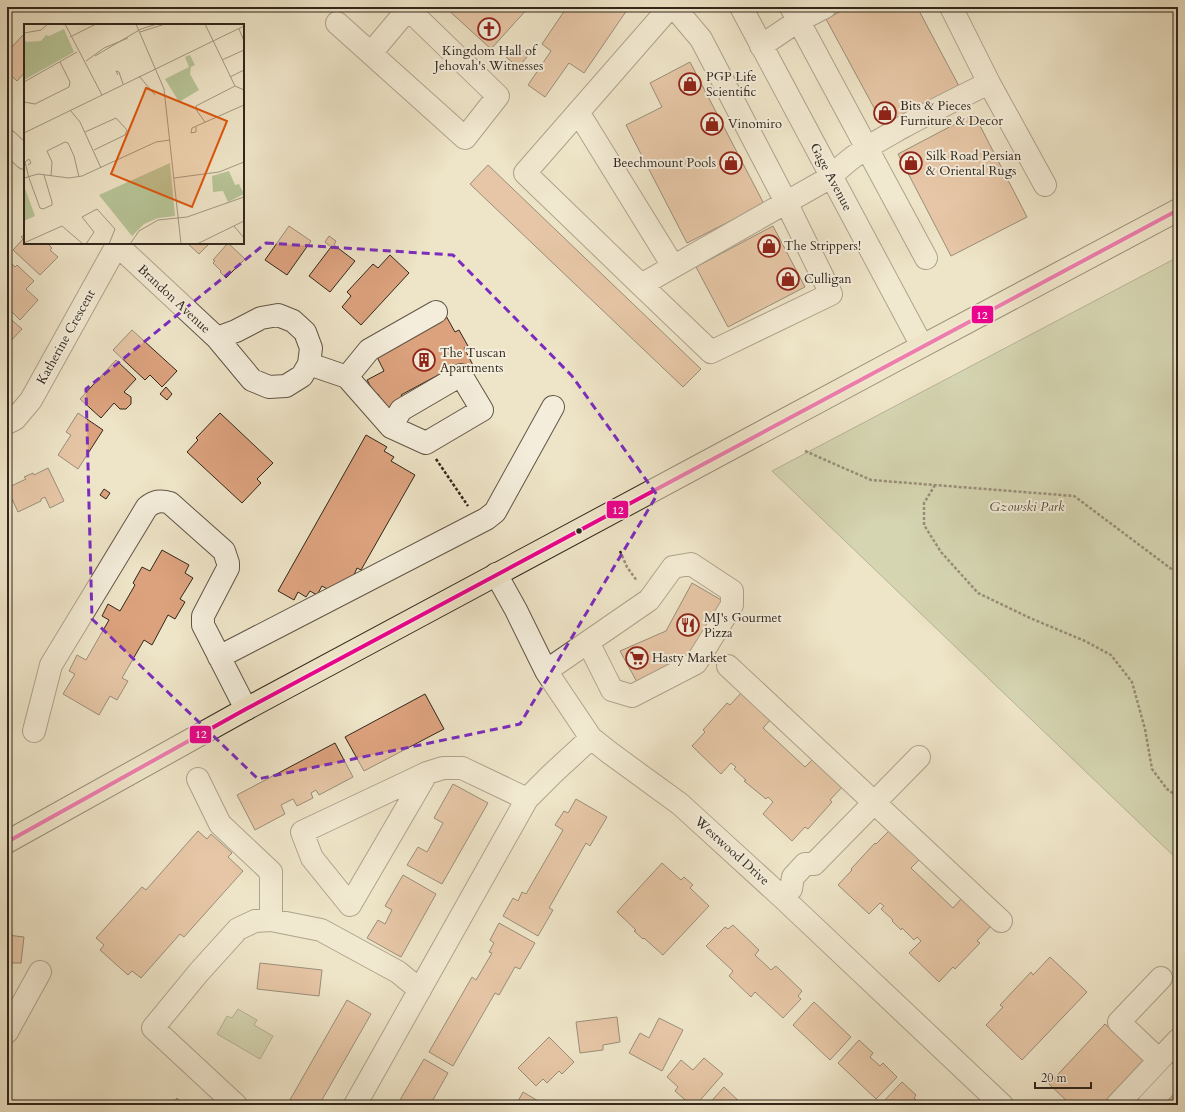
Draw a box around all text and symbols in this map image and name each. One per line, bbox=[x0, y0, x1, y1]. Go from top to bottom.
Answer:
church icon: Kingdom Hall of Jehovah's Witnesses bbox=[476, 16, 502, 42]
inset map bbox=[24, 24, 244, 244]
place label: Kingdom Hall of Jehovah's Witnesses bbox=[433, 42, 543, 75]
place label: PGP Life Scientific bbox=[706, 68, 757, 101]
shop icon: PGP Life Scientific bbox=[677, 71, 703, 97]
place label: Bits & Pieces Furniture & Decor bbox=[900, 97, 1003, 130]
shop icon: Bits & Pieces Furniture & Decor bbox=[872, 100, 898, 126]
shop icon: Vinomiro bbox=[699, 111, 725, 137]
place label: Vinomiro bbox=[728, 115, 782, 133]
street label: Gage Avenue bbox=[806, 140, 857, 214]
place label: Silk Road Persian & Oriental Rugs bbox=[926, 147, 1022, 180]
shop icon: Beechmount Pools bbox=[718, 150, 744, 176]
shop icon: Silk Road Persian & Oriental Rugs bbox=[898, 150, 924, 176]
place label: Beechmount Pools bbox=[613, 154, 716, 172]
shop icon: The Strippers! bbox=[756, 233, 782, 259]
place label: The Strippers! bbox=[784, 237, 861, 255]
street label: Brandon Avenue bbox=[134, 261, 214, 338]
shop icon: Culligan bbox=[775, 266, 801, 292]
place label: Culligan bbox=[804, 270, 852, 288]
street label: Katherine Crescent bbox=[32, 286, 100, 388]
line badge: 12 bbox=[971, 305, 994, 324]
text: 12 bbox=[976, 308, 988, 323]
place label: The Tuscan Apartments bbox=[440, 344, 507, 377]
building icon: The Tuscan Apartments bbox=[411, 347, 437, 373]
park label: Gzowski Park bbox=[990, 498, 1065, 516]
line badge: 12 bbox=[606, 500, 629, 519]
text: 12 bbox=[612, 503, 624, 518]
unlabelled marker bbox=[574, 526, 584, 536]
place label: MJ's Gourmet Pizza bbox=[704, 609, 782, 642]
restaurant icon: MJ's Gourmet Pizza bbox=[675, 612, 701, 638]
supermarket icon: Hasty Market bbox=[624, 645, 650, 671]
place label: Hasty Market bbox=[652, 649, 727, 667]
line badge: 12 bbox=[189, 725, 212, 744]
text: 12 bbox=[195, 727, 207, 742]
street label: Westwood Drive bbox=[690, 812, 773, 890]
scale bar bbox=[1035, 1064, 1091, 1090]
text: 20 m bbox=[1041, 1070, 1068, 1086]

